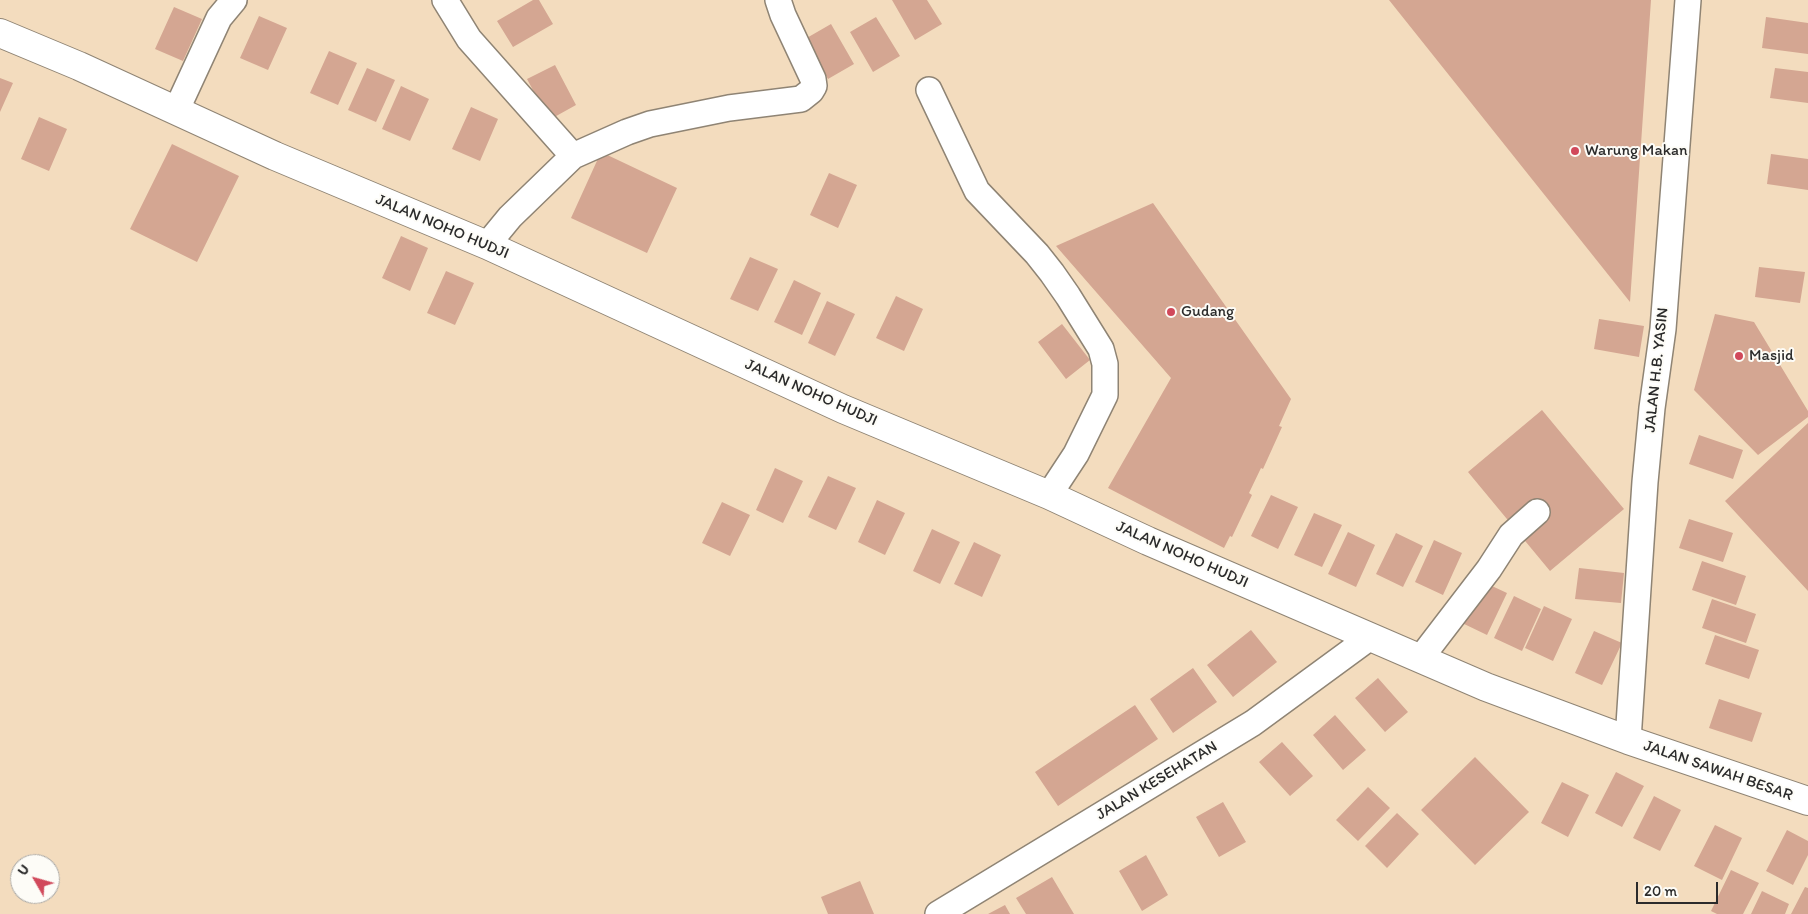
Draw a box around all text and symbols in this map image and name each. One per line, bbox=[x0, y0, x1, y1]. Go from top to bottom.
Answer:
place label: Warung Makan bbox=[1585, 141, 1687, 161]
marker: Warung Makan bbox=[1569, 145, 1581, 157]
street label: JALAN NOHO HUDJI bbox=[372, 190, 512, 264]
place label: Gudang bbox=[1181, 302, 1234, 322]
marker: Gudang bbox=[1165, 306, 1177, 318]
street label: JALAN H.B. YASIN bbox=[1641, 307, 1673, 433]
place label: Masjid bbox=[1749, 346, 1794, 366]
marker: Masjid bbox=[1733, 350, 1745, 362]
street label: JALAN NOHO HUDJI bbox=[742, 355, 880, 431]
street label: JALAN NOHO HUDJI bbox=[1113, 517, 1251, 593]
street label: JALAN SAWAH BESAR bbox=[1641, 736, 1795, 806]
street label: JALAN KESEHATAN bbox=[1093, 737, 1221, 825]
north arrow bbox=[10, 854, 60, 904]
text: U bbox=[14, 861, 33, 879]
scale bar bbox=[1638, 872, 1720, 904]
text: 20 m bbox=[1644, 882, 1677, 900]

